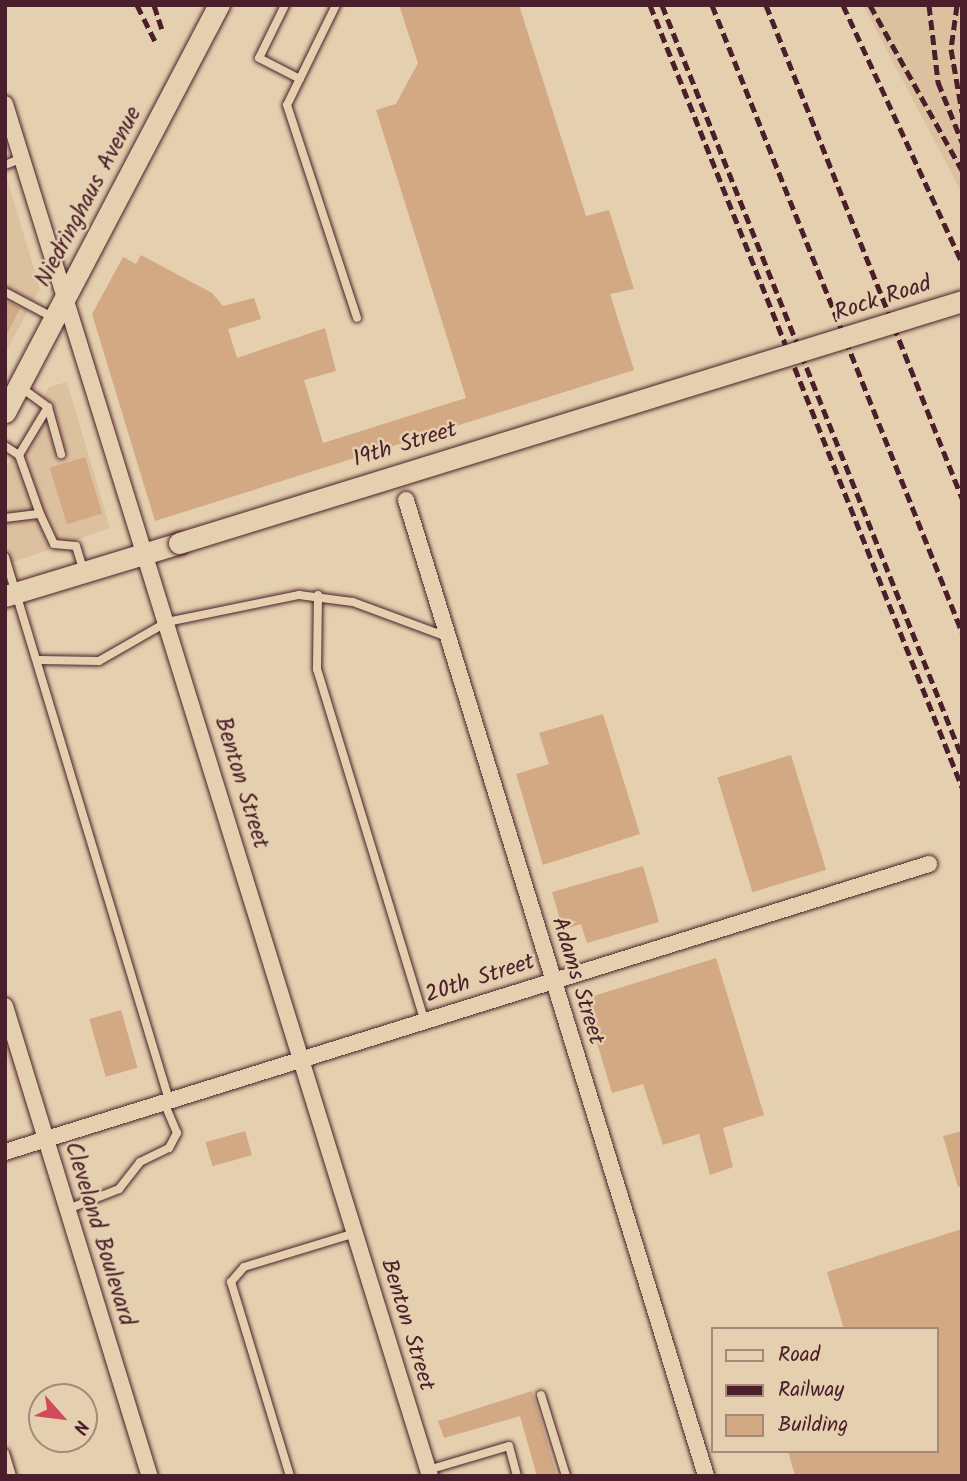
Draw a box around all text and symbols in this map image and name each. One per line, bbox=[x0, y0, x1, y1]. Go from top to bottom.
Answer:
street label: Niedringhaus Avenue bbox=[30, 102, 148, 292]
street label: Rock Road bbox=[831, 270, 935, 328]
street label: 19th Street bbox=[350, 416, 460, 474]
street label: Benton Street bbox=[208, 714, 274, 852]
street label: Adams Street bbox=[545, 914, 609, 1048]
street label: 20th Street bbox=[422, 948, 538, 1010]
street label: Cleveland Boulevard bbox=[58, 1139, 140, 1329]
street label: Benton Street bbox=[374, 1256, 440, 1394]
legend bbox=[712, 1327, 939, 1453]
text: Road bbox=[778, 1339, 820, 1372]
text: Railway bbox=[778, 1374, 844, 1407]
north arrow bbox=[28, 1383, 98, 1453]
text: Building bbox=[778, 1409, 848, 1442]
text: N bbox=[64, 1415, 96, 1439]

